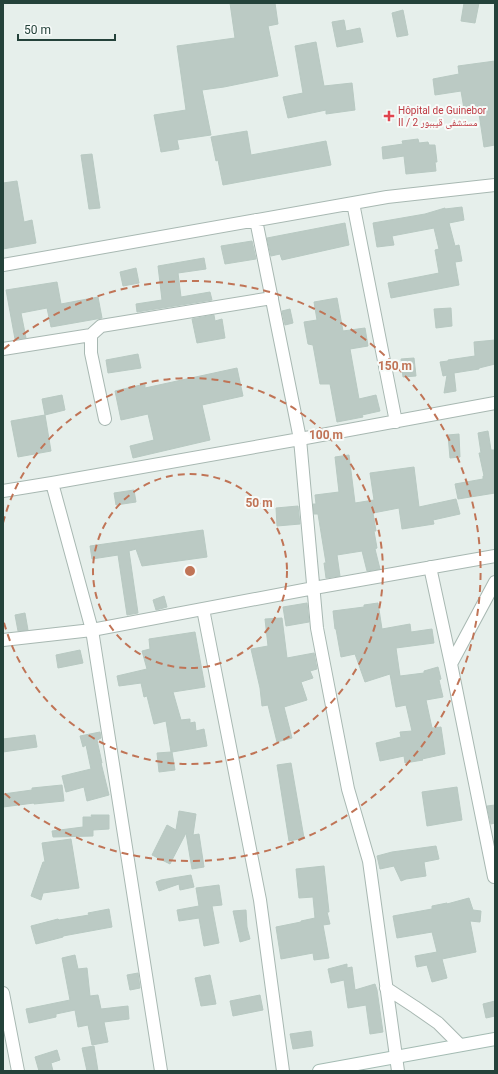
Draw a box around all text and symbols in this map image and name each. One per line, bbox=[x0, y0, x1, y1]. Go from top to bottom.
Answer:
scale bar bbox=[18, 16, 115, 42]
text: 50 m bbox=[24, 23, 51, 37]
place label: Hôpital de Guinebor II / مستشفى قيببور 2 bbox=[398, 105, 487, 129]
marker: Hôpital de Guinebor II / مستشفى قيببور 2 bbox=[383, 110, 395, 122]
text: 150 m bbox=[378, 359, 412, 373]
text: 100 m bbox=[309, 428, 343, 442]
text: 50 m bbox=[245, 496, 273, 510]
centre of rings bbox=[183, 564, 197, 578]

